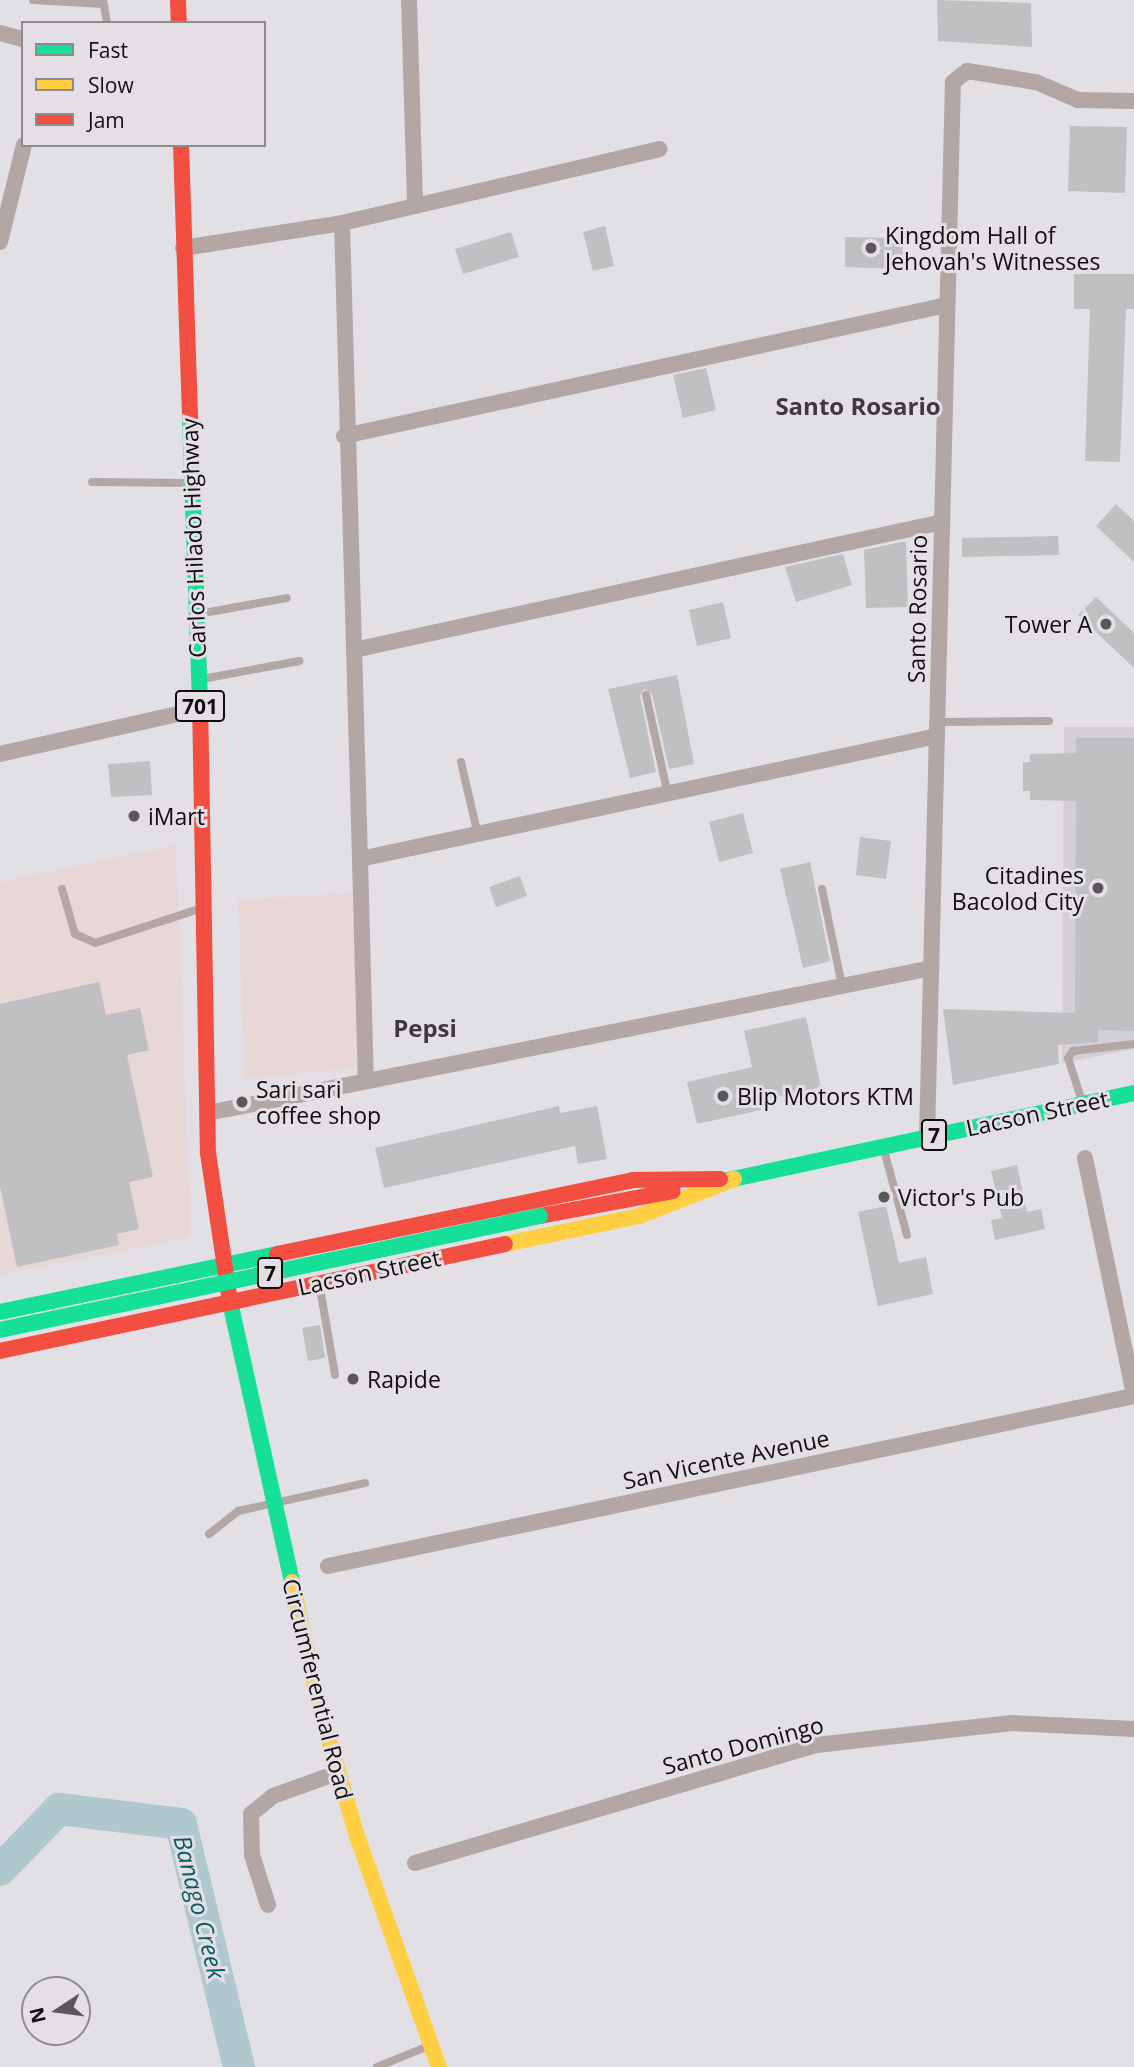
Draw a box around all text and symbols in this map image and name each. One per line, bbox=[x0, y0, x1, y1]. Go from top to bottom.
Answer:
legend bbox=[21, 21, 266, 147]
text: Fast bbox=[88, 36, 128, 64]
text: Slow bbox=[88, 71, 134, 99]
text: Jam bbox=[88, 106, 125, 134]
place label: Kingdom Hall of Jehovah's Witnesses bbox=[885, 221, 1100, 275]
marker: Kingdom Hall of Jehovah's Witnesses bbox=[863, 240, 879, 256]
district label: Santo Rosario bbox=[775, 392, 941, 420]
street label: Carlos Hilado Highway bbox=[175, 418, 211, 658]
street label: Santo Rosario bbox=[902, 535, 932, 683]
place label: Tower A bbox=[1005, 610, 1092, 638]
marker: Tower A bbox=[1098, 616, 1114, 632]
road number: 701 bbox=[174, 688, 226, 724]
place label: iMart bbox=[148, 802, 205, 830]
marker: iMart bbox=[126, 808, 142, 824]
place label: Citadines Bacolod City bbox=[952, 861, 1084, 915]
marker: Citadines Bacolod City bbox=[1090, 880, 1106, 896]
district label: Pepsi bbox=[393, 1014, 457, 1042]
place label: Sari sari coffee shop bbox=[256, 1075, 381, 1129]
place label: Blip Motors KTM bbox=[737, 1082, 914, 1110]
street label: Lacson Street bbox=[963, 1084, 1111, 1142]
marker: Blip Motors KTM bbox=[715, 1088, 731, 1104]
marker: Sari sari coffee shop bbox=[234, 1094, 250, 1110]
road number: 7 bbox=[920, 1118, 948, 1152]
place label: Victor's Pub bbox=[898, 1183, 1024, 1211]
marker: Victor's Pub bbox=[876, 1189, 892, 1205]
street label: Lacson Street bbox=[295, 1243, 443, 1301]
road number: 7 bbox=[256, 1256, 284, 1290]
place label: Rapide bbox=[367, 1365, 441, 1393]
marker: Rapide bbox=[345, 1371, 361, 1387]
street label: San Vicente Avenue bbox=[620, 1424, 832, 1494]
street label: Circumferential Road bbox=[277, 1576, 359, 1802]
street label: Santo Domingo bbox=[659, 1710, 827, 1780]
water label: Banago Creek bbox=[168, 1832, 232, 1982]
north arrow bbox=[21, 1976, 91, 2046]
text: N bbox=[23, 2005, 52, 2026]

